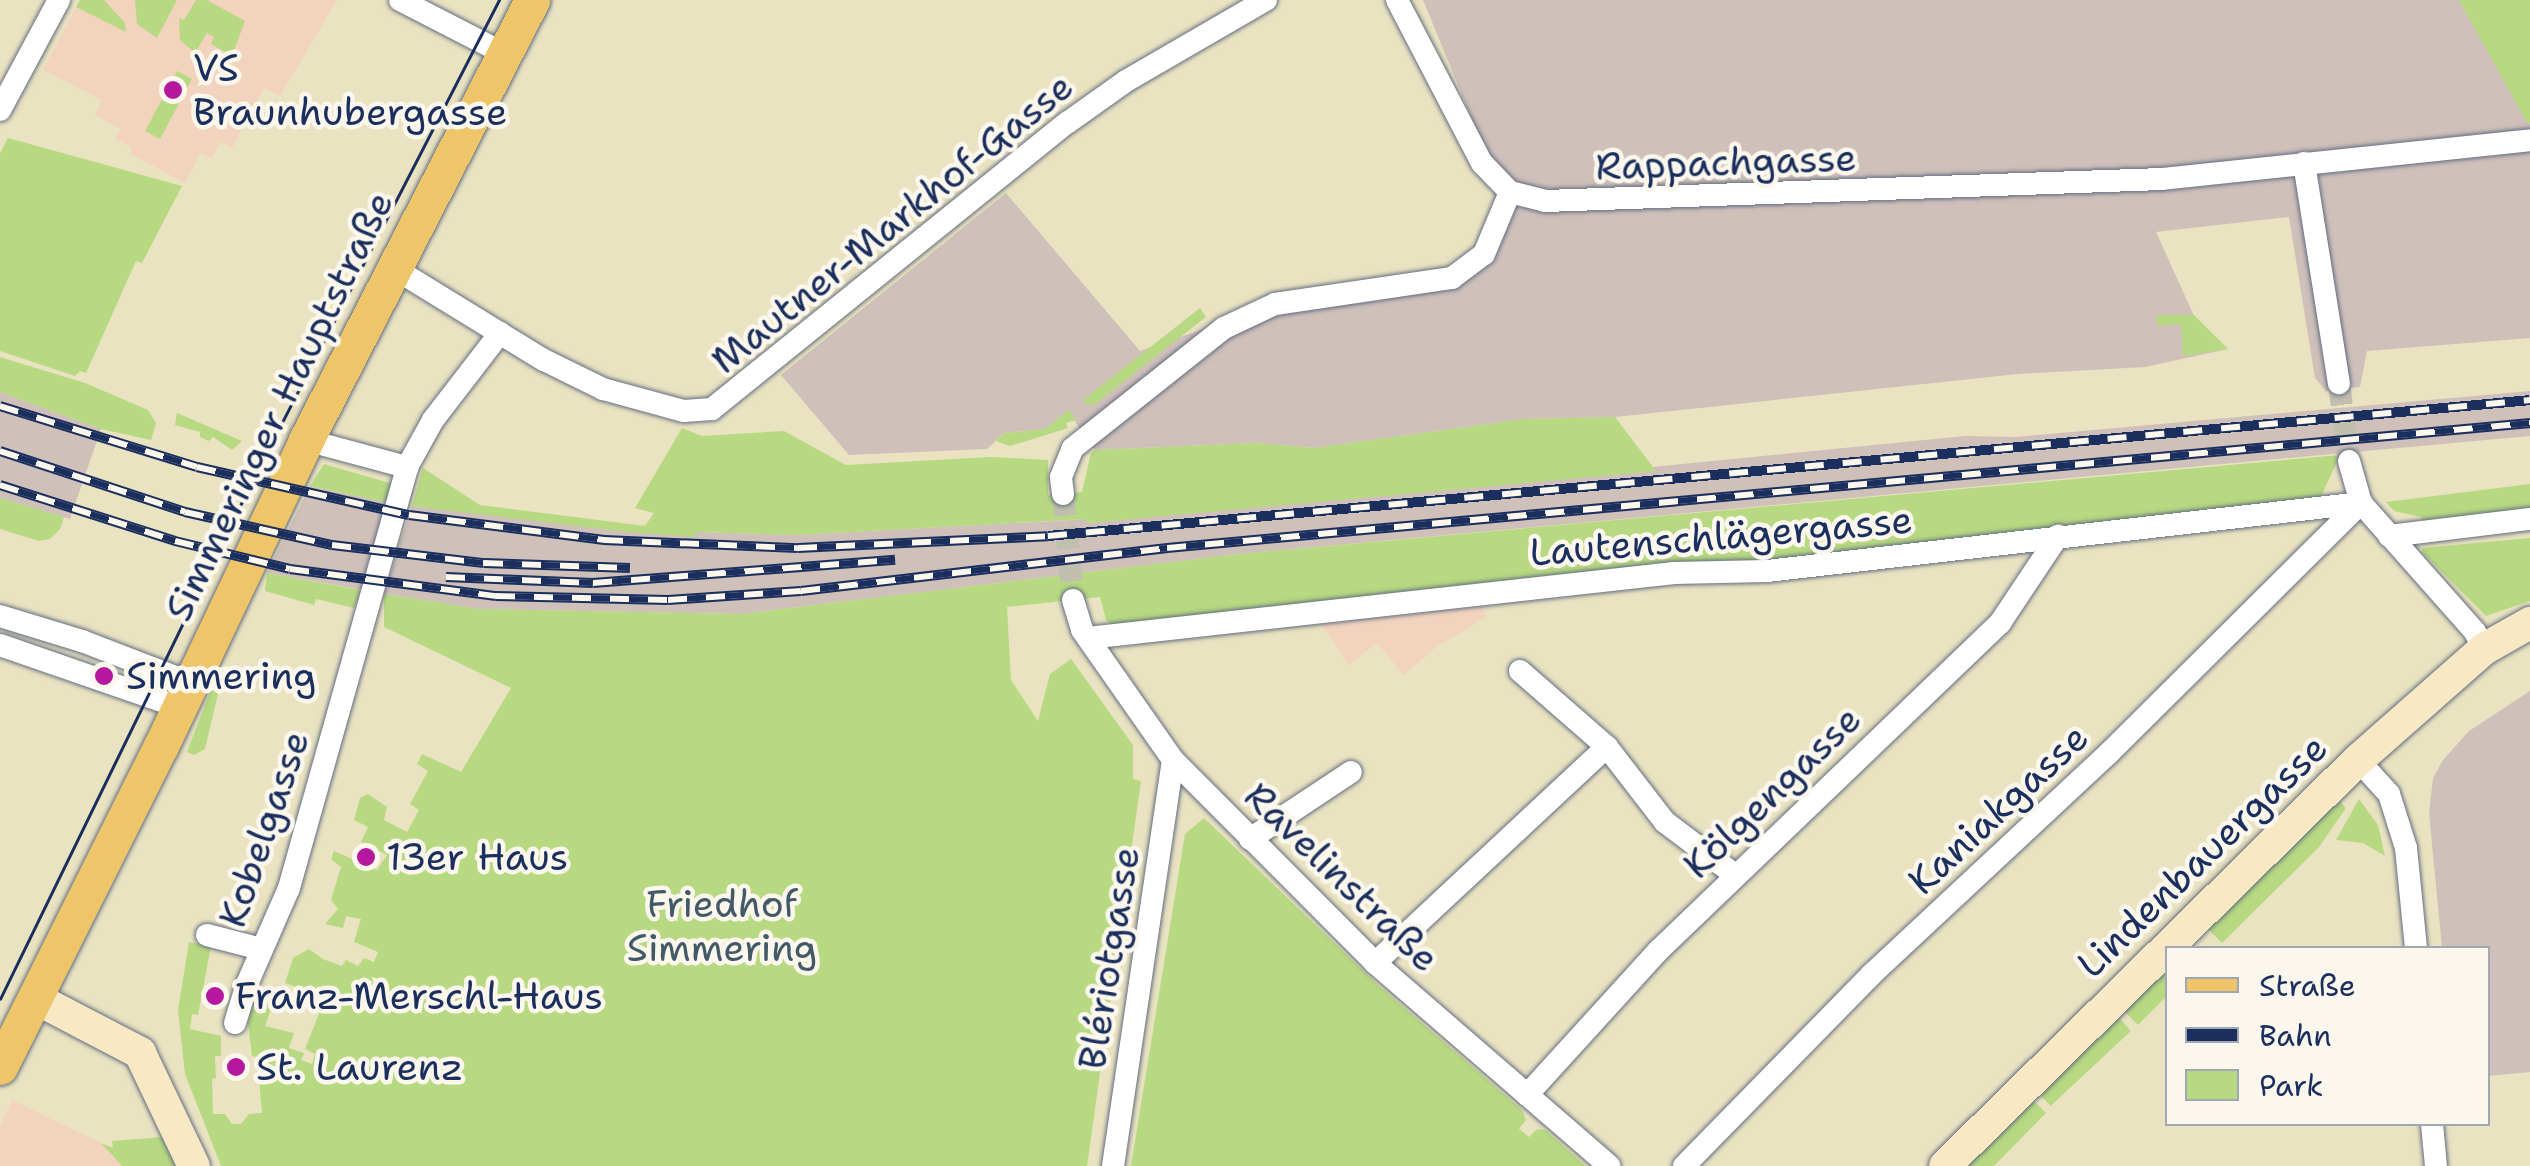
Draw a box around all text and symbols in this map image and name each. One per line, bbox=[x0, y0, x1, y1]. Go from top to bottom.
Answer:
place label: VS Braunhubergasse bbox=[193, 45, 507, 134]
street label: Mautner-Markhof-Gasse bbox=[702, 63, 1082, 383]
marker: VS Braunhubergasse bbox=[162, 79, 184, 101]
street label: Rappachgasse bbox=[1595, 135, 1857, 189]
street label: Simmeringer Hauptstraße bbox=[155, 184, 403, 628]
street label: Lautenschlägergasse bbox=[1528, 497, 1914, 575]
place label: Simmering bbox=[126, 653, 316, 699]
marker: Simmering bbox=[91, 663, 117, 689]
street label: Kölgengasse bbox=[1674, 696, 1870, 888]
street label: Kaniakgasse bbox=[1899, 714, 2097, 904]
street label: Kobelgasse bbox=[209, 725, 319, 933]
street label: Lindenbauergasse bbox=[2068, 725, 2336, 987]
street label: Ravelinstraße bbox=[1235, 773, 1449, 981]
place label: 13er Haus bbox=[386, 834, 568, 880]
street label: Blériotgasse bbox=[1069, 843, 1149, 1073]
marker: 13er Haus bbox=[355, 846, 377, 868]
park label: Friedhof Simmering bbox=[627, 881, 817, 971]
legend bbox=[2165, 946, 2490, 1126]
text: Straße bbox=[2259, 965, 2356, 1006]
place label: Franz-Merschl-Haus bbox=[235, 973, 603, 1019]
marker: Franz-Merschl-Haus bbox=[204, 985, 226, 1007]
text: Bahn bbox=[2259, 1015, 2332, 1056]
place label: St. Laurenz bbox=[256, 1044, 463, 1090]
marker: St. Laurenz bbox=[225, 1056, 247, 1078]
text: Park bbox=[2259, 1065, 2323, 1106]

